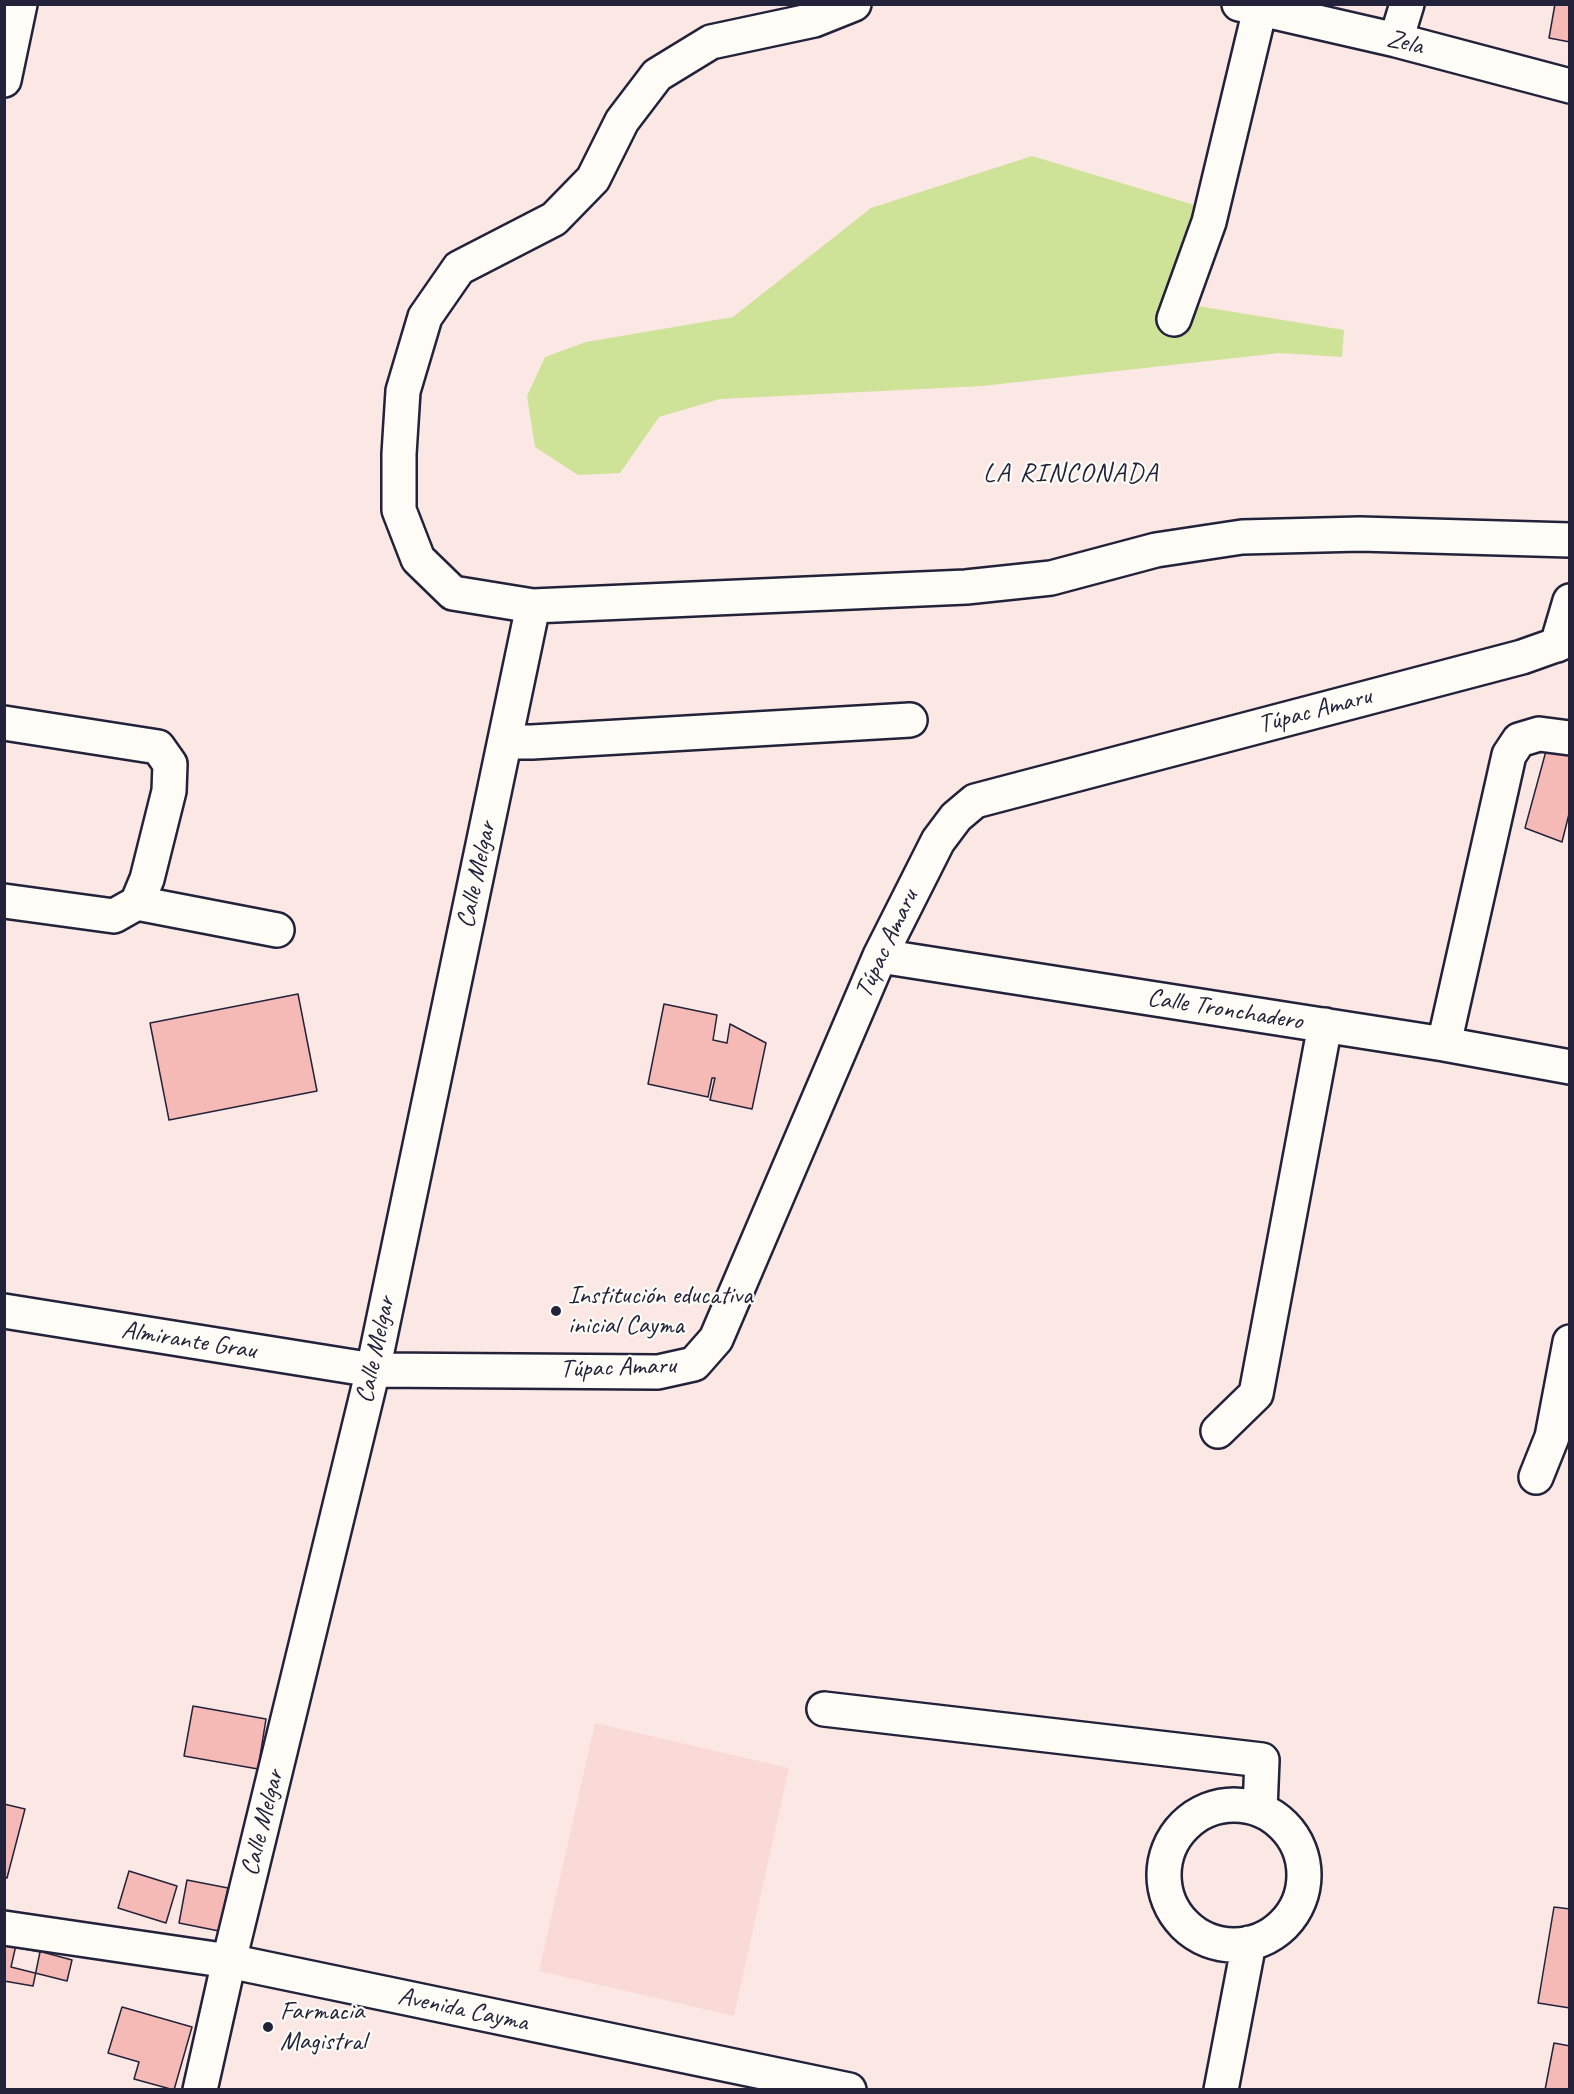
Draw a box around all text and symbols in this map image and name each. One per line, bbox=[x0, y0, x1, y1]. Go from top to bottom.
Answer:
street label: Zela bbox=[1384, 24, 1426, 62]
district label: LA RINCONADA bbox=[984, 458, 1158, 490]
street label: Túpac Amaru bbox=[1255, 681, 1375, 741]
street label: Calle Melgar bbox=[451, 819, 503, 931]
street label: Túpac Amaru bbox=[848, 885, 926, 1003]
street label: Calle Tronchadero bbox=[1145, 982, 1305, 1038]
place label: Institución educativa inicial Cayma bbox=[568, 1280, 752, 1342]
street label: Calle Melgar bbox=[350, 1294, 402, 1406]
marker: Institución educativa inicial Cayma bbox=[549, 1304, 563, 1318]
street label: Almirante Grau bbox=[119, 1315, 259, 1367]
street label: Túpac Amaru bbox=[559, 1350, 677, 1386]
street label: Calle Melgar bbox=[235, 1767, 291, 1879]
street label: Avenida Cayma bbox=[395, 1981, 531, 2039]
place label: Farmacia Magistral bbox=[280, 1996, 366, 2058]
marker: Farmacia Magistral bbox=[261, 2020, 275, 2034]

